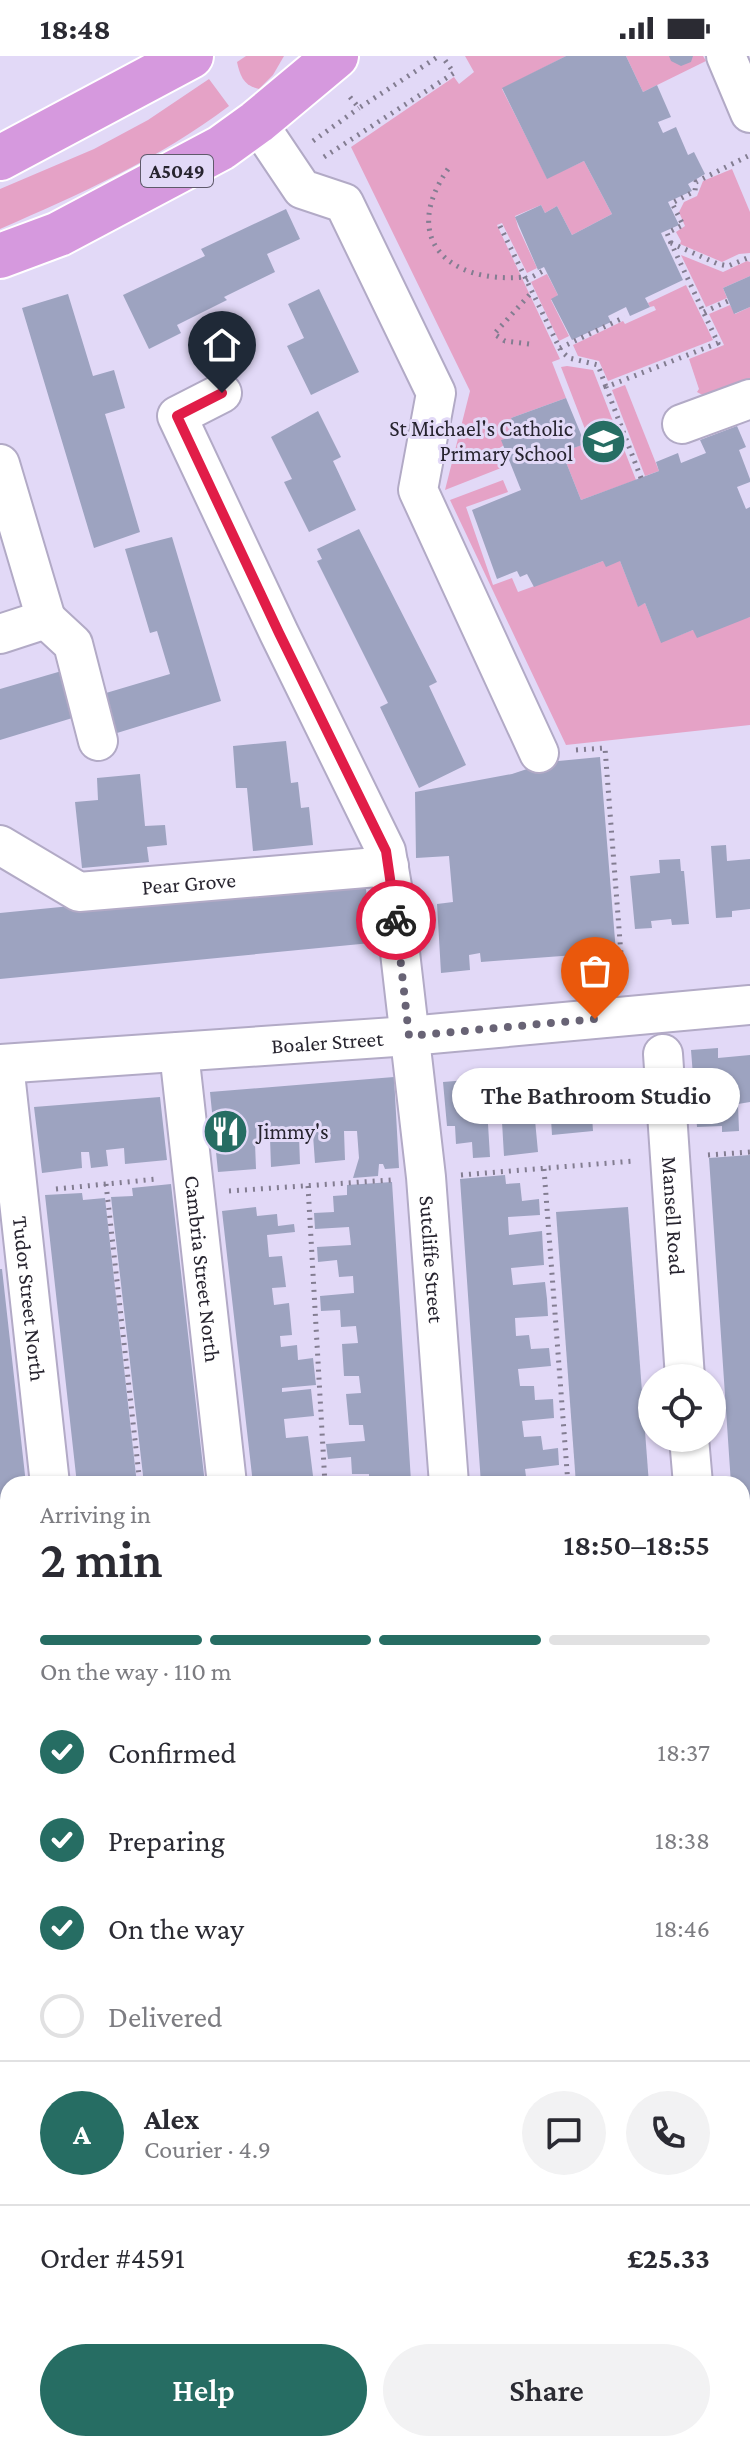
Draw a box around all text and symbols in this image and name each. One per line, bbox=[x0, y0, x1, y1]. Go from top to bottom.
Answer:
text: 18:48 bbox=[40, 12, 111, 45]
road number: A5049 bbox=[141, 155, 213, 187]
pin bbox=[188, 311, 256, 393]
icon: home bbox=[200, 323, 244, 367]
place label: St Michael's Catholic Primary School bbox=[389, 416, 573, 466]
school or university icon: St Michael's Catholic Primary School bbox=[580, 417, 628, 465]
street label: Pear Grove bbox=[141, 866, 237, 899]
courier bbox=[356, 880, 436, 960]
icon: bike bbox=[374, 898, 418, 942]
pin bbox=[561, 937, 629, 1019]
icon: bag bbox=[573, 949, 617, 993]
street label: Boaler Street bbox=[270, 1025, 385, 1058]
callout: The Bathroom Studio bbox=[451, 1067, 739, 1123]
text: The Bathroom Studio bbox=[481, 1081, 711, 1110]
restaurant icon: Jimmy's bbox=[202, 1107, 250, 1155]
place label: Jimmy's bbox=[255, 1119, 329, 1144]
street label: Mansell Road bbox=[657, 1155, 691, 1276]
street label: Cambria Street North bbox=[180, 1174, 226, 1364]
street label: Sutcliffe Street bbox=[415, 1194, 449, 1325]
street label: Tudor Street North bbox=[8, 1215, 51, 1383]
map controls bbox=[638, 1364, 726, 1452]
button: locate bbox=[638, 1364, 726, 1452]
text: Arriving in bbox=[40, 1500, 151, 1529]
text: 18:50–18:55 bbox=[564, 1528, 710, 1561]
text: 2 min bbox=[40, 1530, 163, 1588]
text: On the way · 110 m bbox=[40, 1657, 232, 1686]
icon: check bbox=[40, 1730, 84, 1774]
text: Confirmed bbox=[108, 1736, 236, 1769]
text: 18:37 bbox=[657, 1738, 710, 1767]
icon: check bbox=[40, 1818, 84, 1862]
text: Preparing bbox=[108, 1824, 225, 1857]
text: 18:38 bbox=[655, 1826, 710, 1855]
icon: check bbox=[40, 1906, 84, 1950]
text: On the way bbox=[108, 1912, 244, 1945]
text: 18:46 bbox=[655, 1914, 710, 1943]
text: Delivered bbox=[108, 2000, 223, 2033]
button: chat bbox=[522, 2091, 606, 2175]
button: phone bbox=[626, 2091, 710, 2175]
text: Alex bbox=[144, 2102, 199, 2135]
text: A bbox=[73, 2117, 91, 2150]
text: Courier · 4.9 bbox=[144, 2135, 271, 2164]
text: Order #4591 bbox=[40, 2241, 185, 2274]
text: £25.33 bbox=[627, 2241, 710, 2274]
button: Help bbox=[40, 2344, 367, 2436]
button: Share bbox=[383, 2344, 710, 2436]

